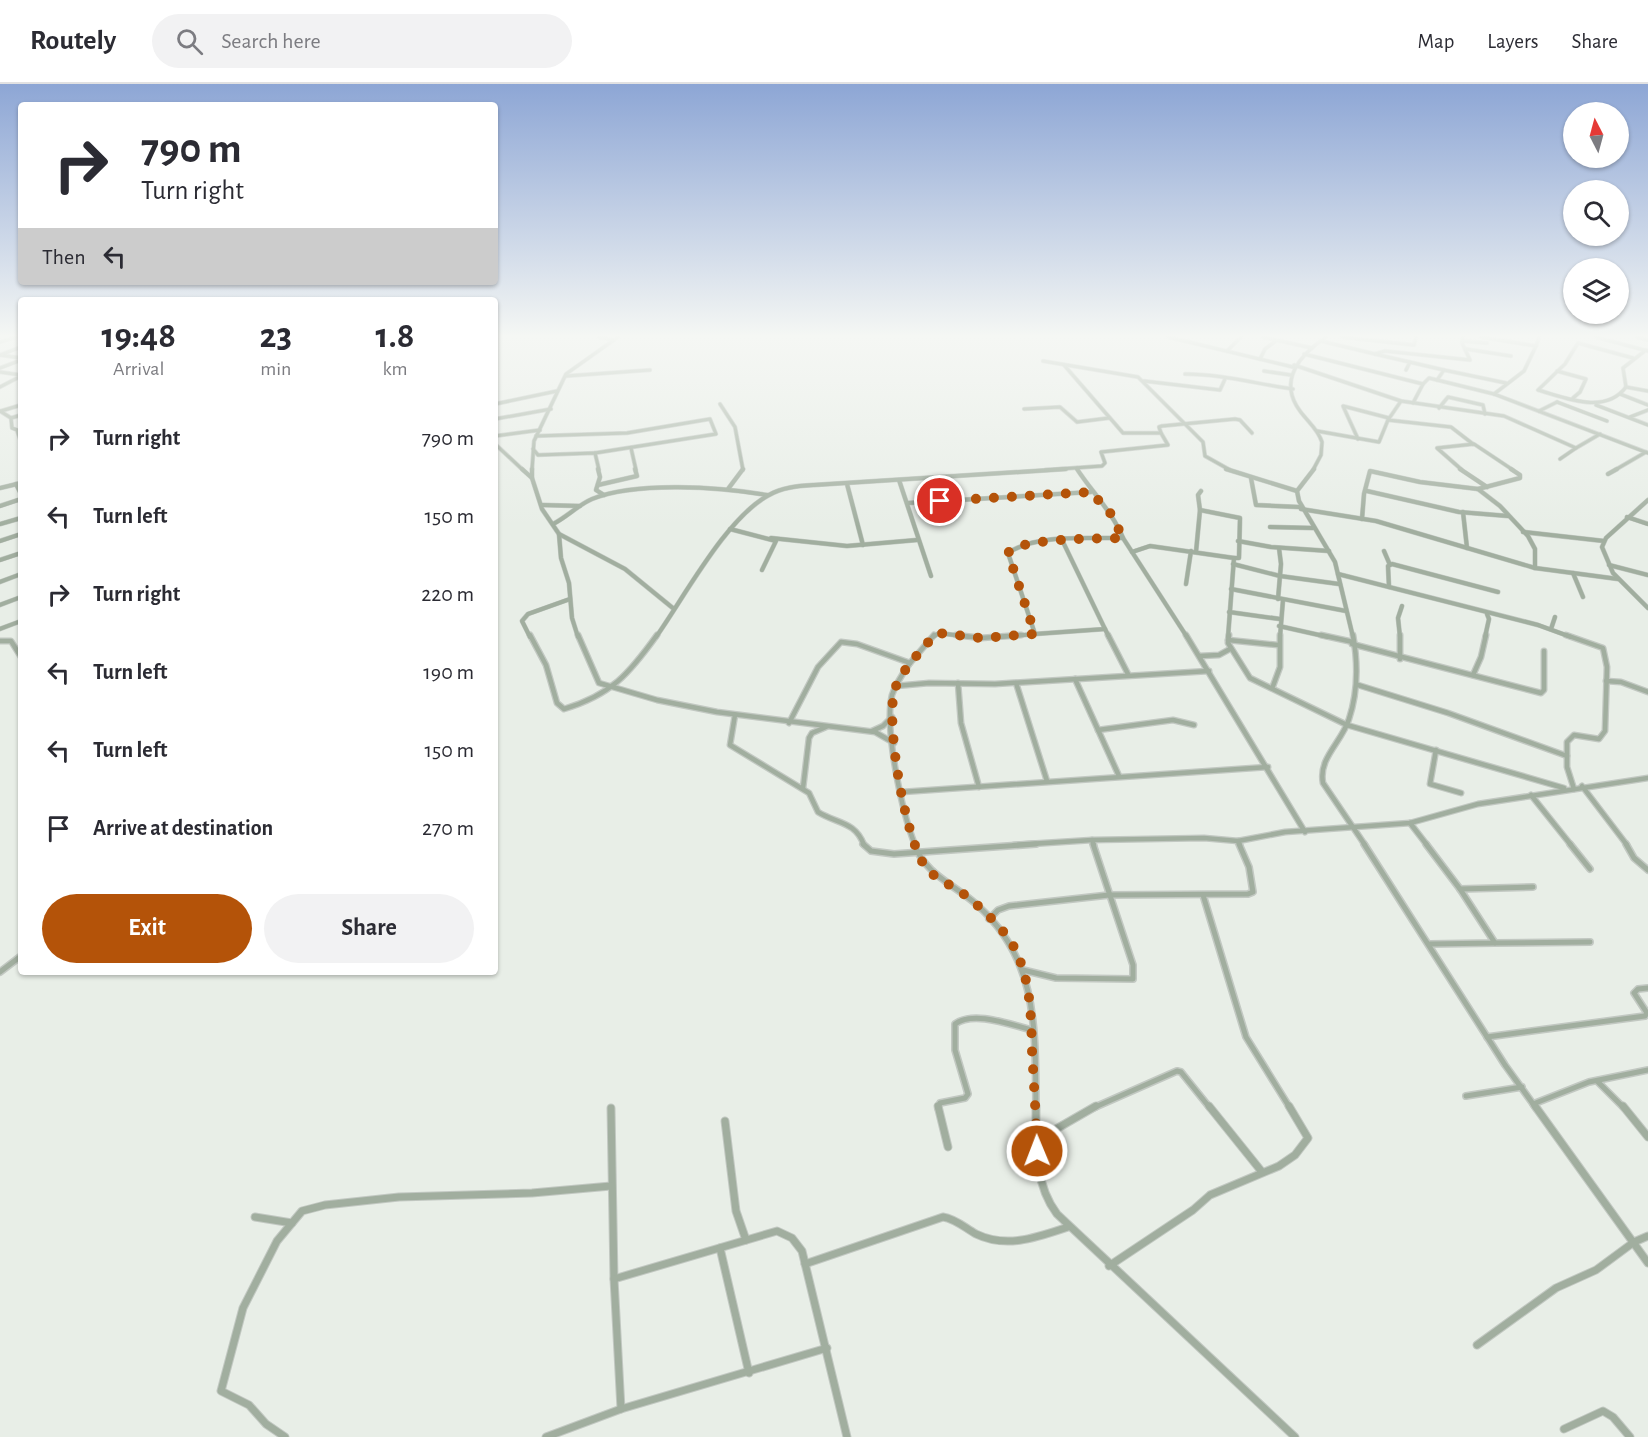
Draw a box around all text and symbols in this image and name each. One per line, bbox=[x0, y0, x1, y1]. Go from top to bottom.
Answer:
search box bbox=[152, 14, 572, 68]
icon: search bbox=[173, 25, 206, 58]
text: Routely bbox=[30, 27, 116, 55]
text: Search here bbox=[221, 30, 321, 52]
text: Map bbox=[1418, 31, 1454, 52]
text: Layers bbox=[1487, 31, 1538, 52]
text: Share bbox=[1571, 31, 1618, 52]
north arrow bbox=[1563, 102, 1629, 168]
map controls bbox=[1563, 102, 1629, 324]
icon: right bbox=[42, 126, 120, 204]
text: 790 m bbox=[141, 128, 242, 170]
text: Turn right bbox=[141, 177, 244, 204]
button: search bbox=[1563, 180, 1629, 246]
icon: left bbox=[98, 240, 131, 273]
text: Then bbox=[42, 246, 86, 268]
button: layers bbox=[1563, 258, 1629, 324]
text: 19:48 bbox=[102, 318, 176, 354]
text: 23 bbox=[259, 318, 292, 354]
text: 1.8 bbox=[375, 318, 414, 354]
text: Arrival bbox=[113, 359, 164, 379]
text: min bbox=[260, 359, 291, 379]
text: km bbox=[382, 359, 408, 379]
icon: right bbox=[42, 422, 75, 455]
text: Turn right bbox=[93, 427, 180, 449]
text: 790 m bbox=[422, 427, 474, 449]
pin bbox=[914, 475, 965, 526]
icon: arrive bbox=[923, 484, 956, 517]
icon: left bbox=[42, 500, 75, 533]
text: Turn left bbox=[93, 505, 167, 527]
text: 150 m bbox=[424, 505, 474, 527]
icon: right bbox=[42, 578, 75, 611]
text: Turn right bbox=[93, 583, 180, 605]
text: 220 m bbox=[421, 583, 474, 605]
icon: left bbox=[42, 656, 75, 689]
text: Turn left bbox=[93, 661, 167, 683]
text: 190 m bbox=[423, 661, 474, 683]
icon: left bbox=[42, 734, 75, 767]
text: Turn left bbox=[93, 739, 167, 761]
text: 150 m bbox=[424, 739, 474, 761]
icon: arrive bbox=[42, 812, 75, 845]
text: Arrive at destination bbox=[93, 817, 273, 839]
text: 270 m bbox=[422, 817, 474, 839]
button: Exit bbox=[42, 894, 252, 963]
button: Share bbox=[264, 894, 474, 963]
position arrow bbox=[1005, 1119, 1069, 1183]

